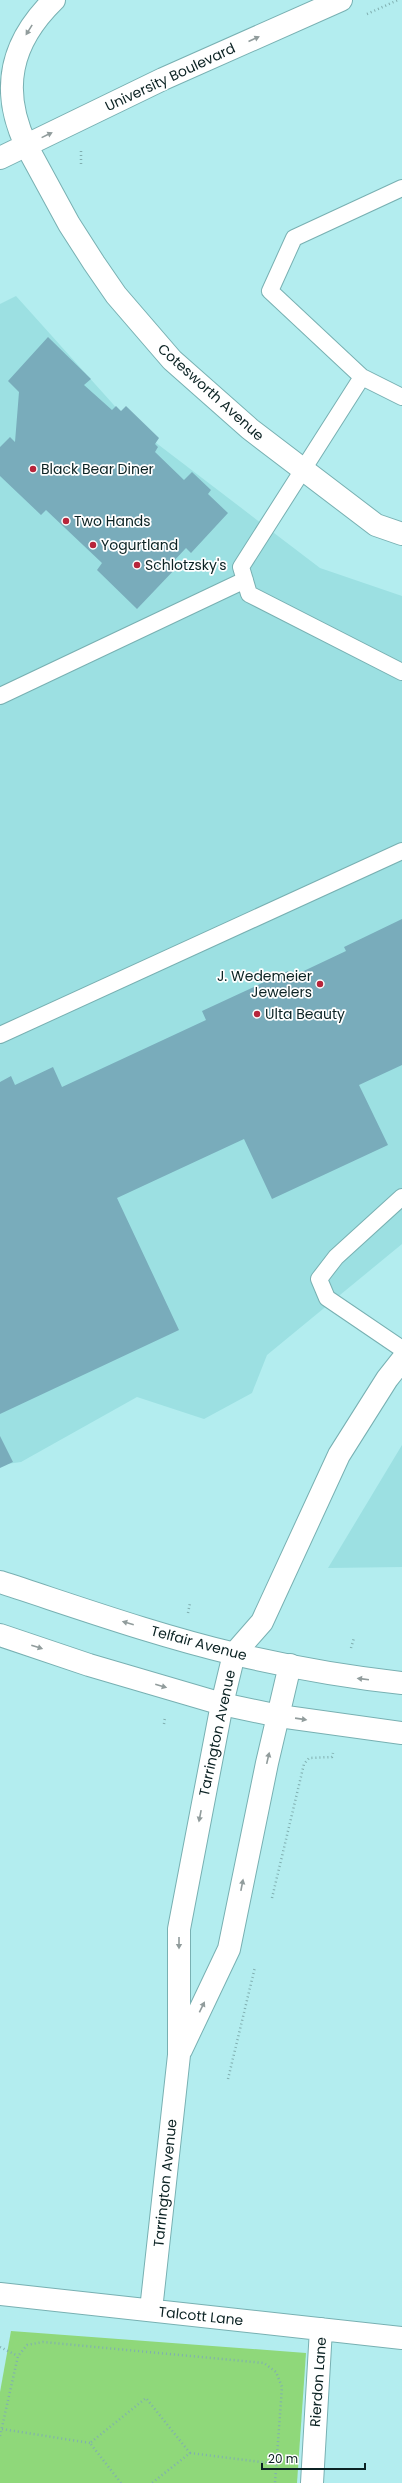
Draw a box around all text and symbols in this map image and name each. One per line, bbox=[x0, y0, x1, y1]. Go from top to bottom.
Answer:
one-way arrow bbox=[25, 24, 32, 36]
one-way arrow bbox=[249, 35, 261, 41]
street label: University Boulevard bbox=[102, 38, 238, 116]
one-way arrow bbox=[42, 131, 53, 138]
street label: Cotesworth Avenue bbox=[153, 339, 269, 445]
place label: Black Bear Diner bbox=[41, 459, 154, 479]
marker: Black Bear Diner bbox=[28, 464, 38, 474]
place label: Two Hands bbox=[74, 511, 151, 531]
marker: Two Hands bbox=[61, 516, 71, 526]
place label: Yogurtland bbox=[101, 535, 178, 555]
marker: Yogurtland bbox=[88, 540, 98, 550]
place label: Schlotzsky's bbox=[145, 555, 226, 575]
marker: Schlotzsky's bbox=[132, 560, 142, 570]
place label: J. Wedemeier Jewelers bbox=[217, 966, 312, 1002]
marker: J. Wedemeier Jewelers bbox=[315, 979, 325, 989]
place label: Ulta Beauty bbox=[265, 1004, 345, 1024]
marker: Ulta Beauty bbox=[252, 1009, 262, 1019]
one-way arrow bbox=[122, 1620, 134, 1626]
street label: Telfair Avenue bbox=[149, 1621, 250, 1666]
one-way arrow bbox=[31, 1644, 43, 1650]
street label: Tarrington Avenue bbox=[194, 1668, 240, 1798]
one-way arrow bbox=[357, 1676, 369, 1682]
one-way arrow bbox=[155, 1683, 167, 1689]
one-way arrow bbox=[295, 1716, 307, 1722]
one-way arrow bbox=[266, 1751, 272, 1764]
one-way arrow bbox=[197, 1809, 203, 1822]
one-way arrow bbox=[240, 1879, 246, 1891]
one-way arrow bbox=[176, 1937, 182, 1950]
one-way arrow bbox=[199, 2002, 205, 2013]
street label: Tarrington Avenue bbox=[148, 2118, 182, 2248]
street label: Talcott Lane bbox=[158, 2302, 245, 2330]
street label: Rierdon Lane bbox=[305, 2336, 331, 2428]
scale bar bbox=[262, 2445, 365, 2471]
text: 20 m bbox=[268, 2450, 298, 2467]

